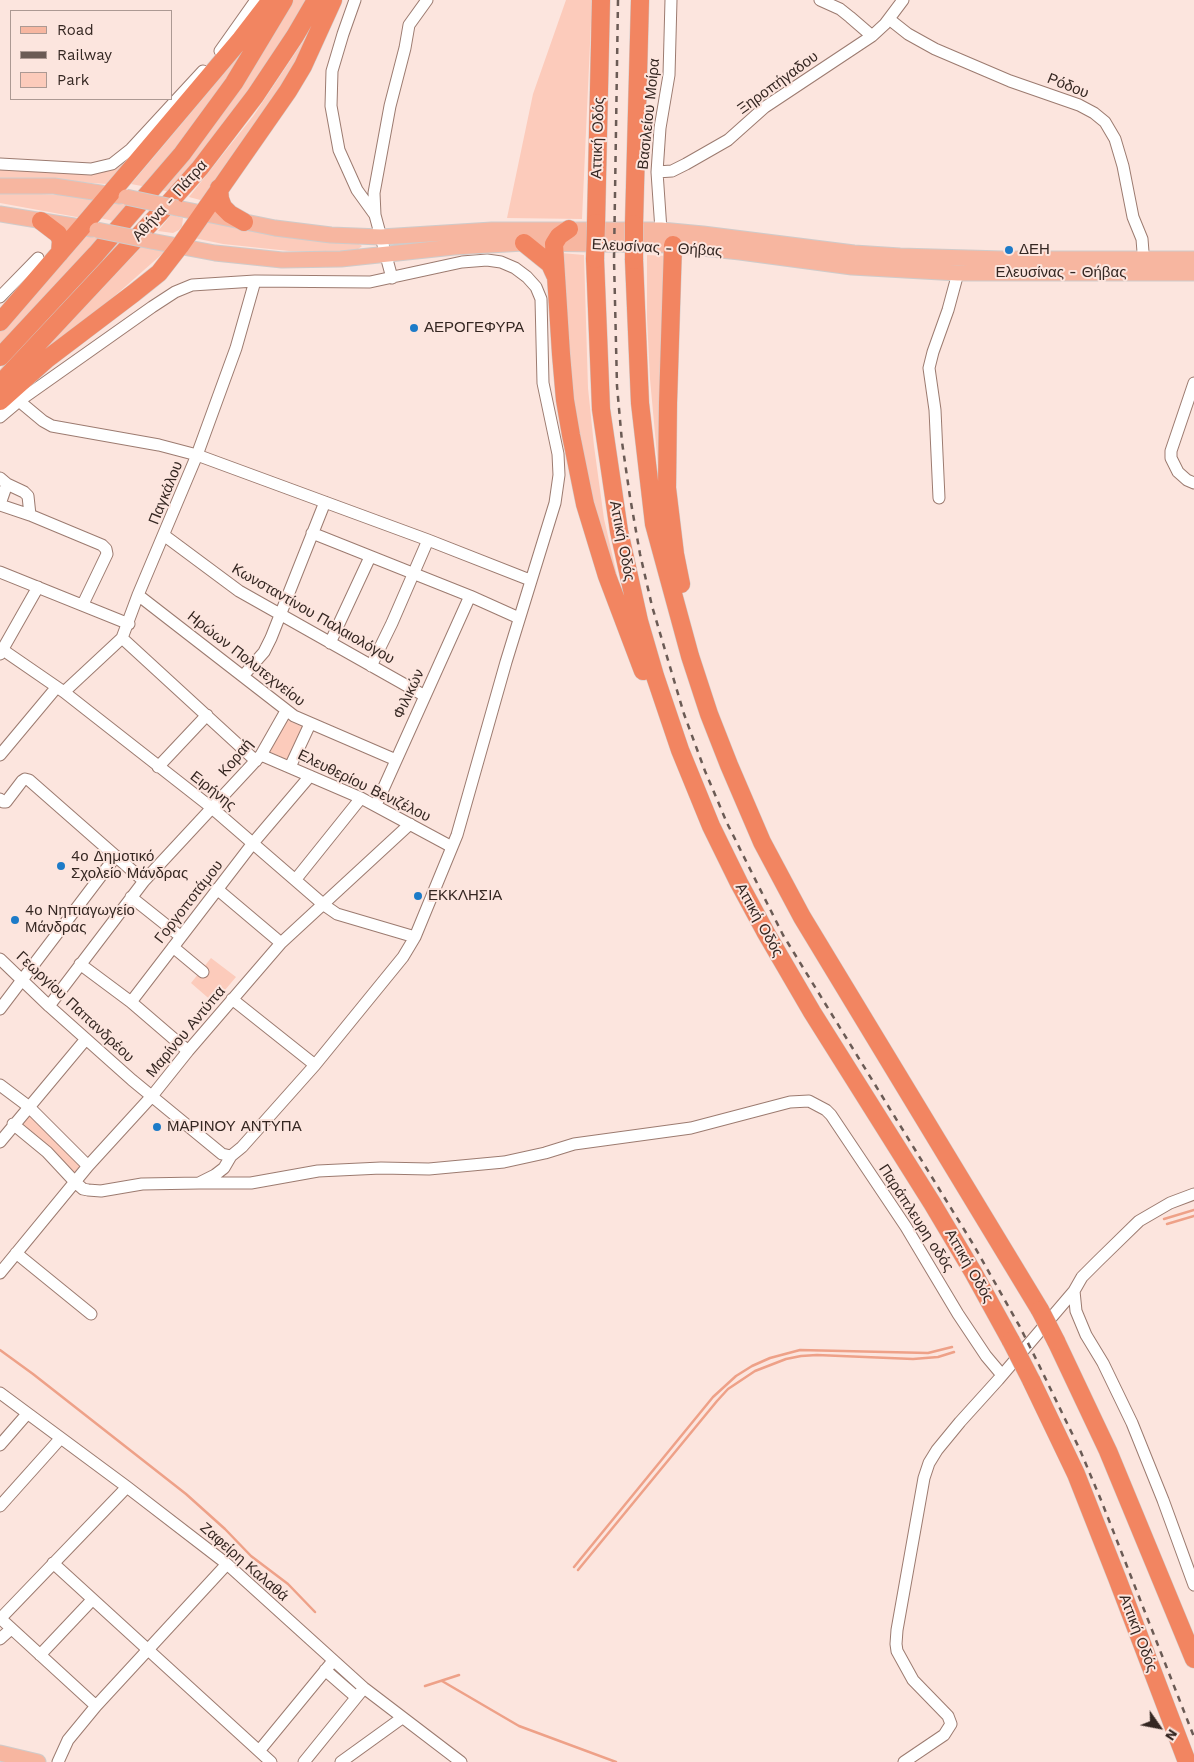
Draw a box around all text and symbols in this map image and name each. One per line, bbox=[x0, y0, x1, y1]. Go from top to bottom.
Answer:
legend bbox=[10, 10, 172, 100]
text: Road bbox=[57, 21, 94, 39]
text: Railway bbox=[57, 46, 112, 64]
street label: Ξηροπήγαδου bbox=[734, 48, 822, 118]
street label: Βασιλείου Μοίρα bbox=[634, 57, 664, 171]
street label: Ρόδου bbox=[1045, 70, 1091, 102]
text: Park bbox=[57, 71, 89, 89]
street label: Αττική Οδός bbox=[588, 97, 608, 179]
street label: Αθήνα - Πάτρα bbox=[129, 157, 211, 245]
street label: Ελευσίνας - Θήβας bbox=[591, 236, 723, 260]
place label: ΔΕΗ bbox=[1019, 241, 1050, 259]
marker: ΔΕΗ bbox=[1003, 244, 1015, 256]
street label: Ελευσίνας - Θήβας bbox=[996, 264, 1126, 282]
place label: ΑΕΡΟΓΕΦΥΡΑ bbox=[424, 319, 524, 337]
marker: ΑΕΡΟΓΕΦΥΡΑ bbox=[408, 322, 420, 334]
street label: Παγκάλου bbox=[145, 459, 187, 527]
street label: Αττική Οδός bbox=[605, 499, 639, 583]
street label: Κωνσταντίνου Παλαιολόγου bbox=[228, 560, 398, 668]
street label: Ηρώων Πολυτεχνείου bbox=[184, 608, 308, 710]
street label: Φιλικών bbox=[390, 666, 428, 722]
street label: Κοραή bbox=[215, 735, 257, 781]
street label: Ελευθερίου Βενιζέλου bbox=[295, 746, 433, 826]
street label: Ειρήνης bbox=[186, 768, 240, 814]
place label: 4ο Δημοτικό Σχολείο Μάνδρας bbox=[71, 848, 188, 883]
street label: Γοργοποτάμου bbox=[151, 857, 227, 947]
marker: 4ο Δημοτικό Σχολείο Μάνδρας bbox=[55, 860, 67, 872]
street label: Αττική Οδός bbox=[731, 880, 787, 960]
place label: ΕΚΚΛΗΣΙΑ bbox=[428, 887, 502, 905]
marker: ΕΚΚΛΗΣΙΑ bbox=[412, 890, 424, 902]
place label: 4ο Νηπιαγωγείο Μάνδρας bbox=[25, 902, 135, 937]
marker: 4ο Νηπιαγωγείο Μάνδρας bbox=[9, 914, 21, 926]
street label: Γεωργίου Παπανδρέου bbox=[12, 948, 138, 1066]
street label: Μαρίνου Αντύπα bbox=[143, 983, 229, 1081]
place label: ΜΑΡΙΝΟΥ ΑΝΤΥΠΑ bbox=[167, 1118, 302, 1136]
marker: ΜΑΡΙΝΟΥ ΑΝΤΥΠΑ bbox=[151, 1121, 163, 1133]
street label: Παράπλευρη οδός bbox=[875, 1161, 957, 1275]
street label: Αττική Οδός bbox=[941, 1226, 997, 1306]
street label: Ζαφείρη Καλαθά bbox=[196, 1519, 292, 1605]
street label: Αττική Οδός bbox=[1115, 1592, 1161, 1674]
north arrow bbox=[1134, 1702, 1184, 1752]
text: N bbox=[1162, 1726, 1181, 1744]

